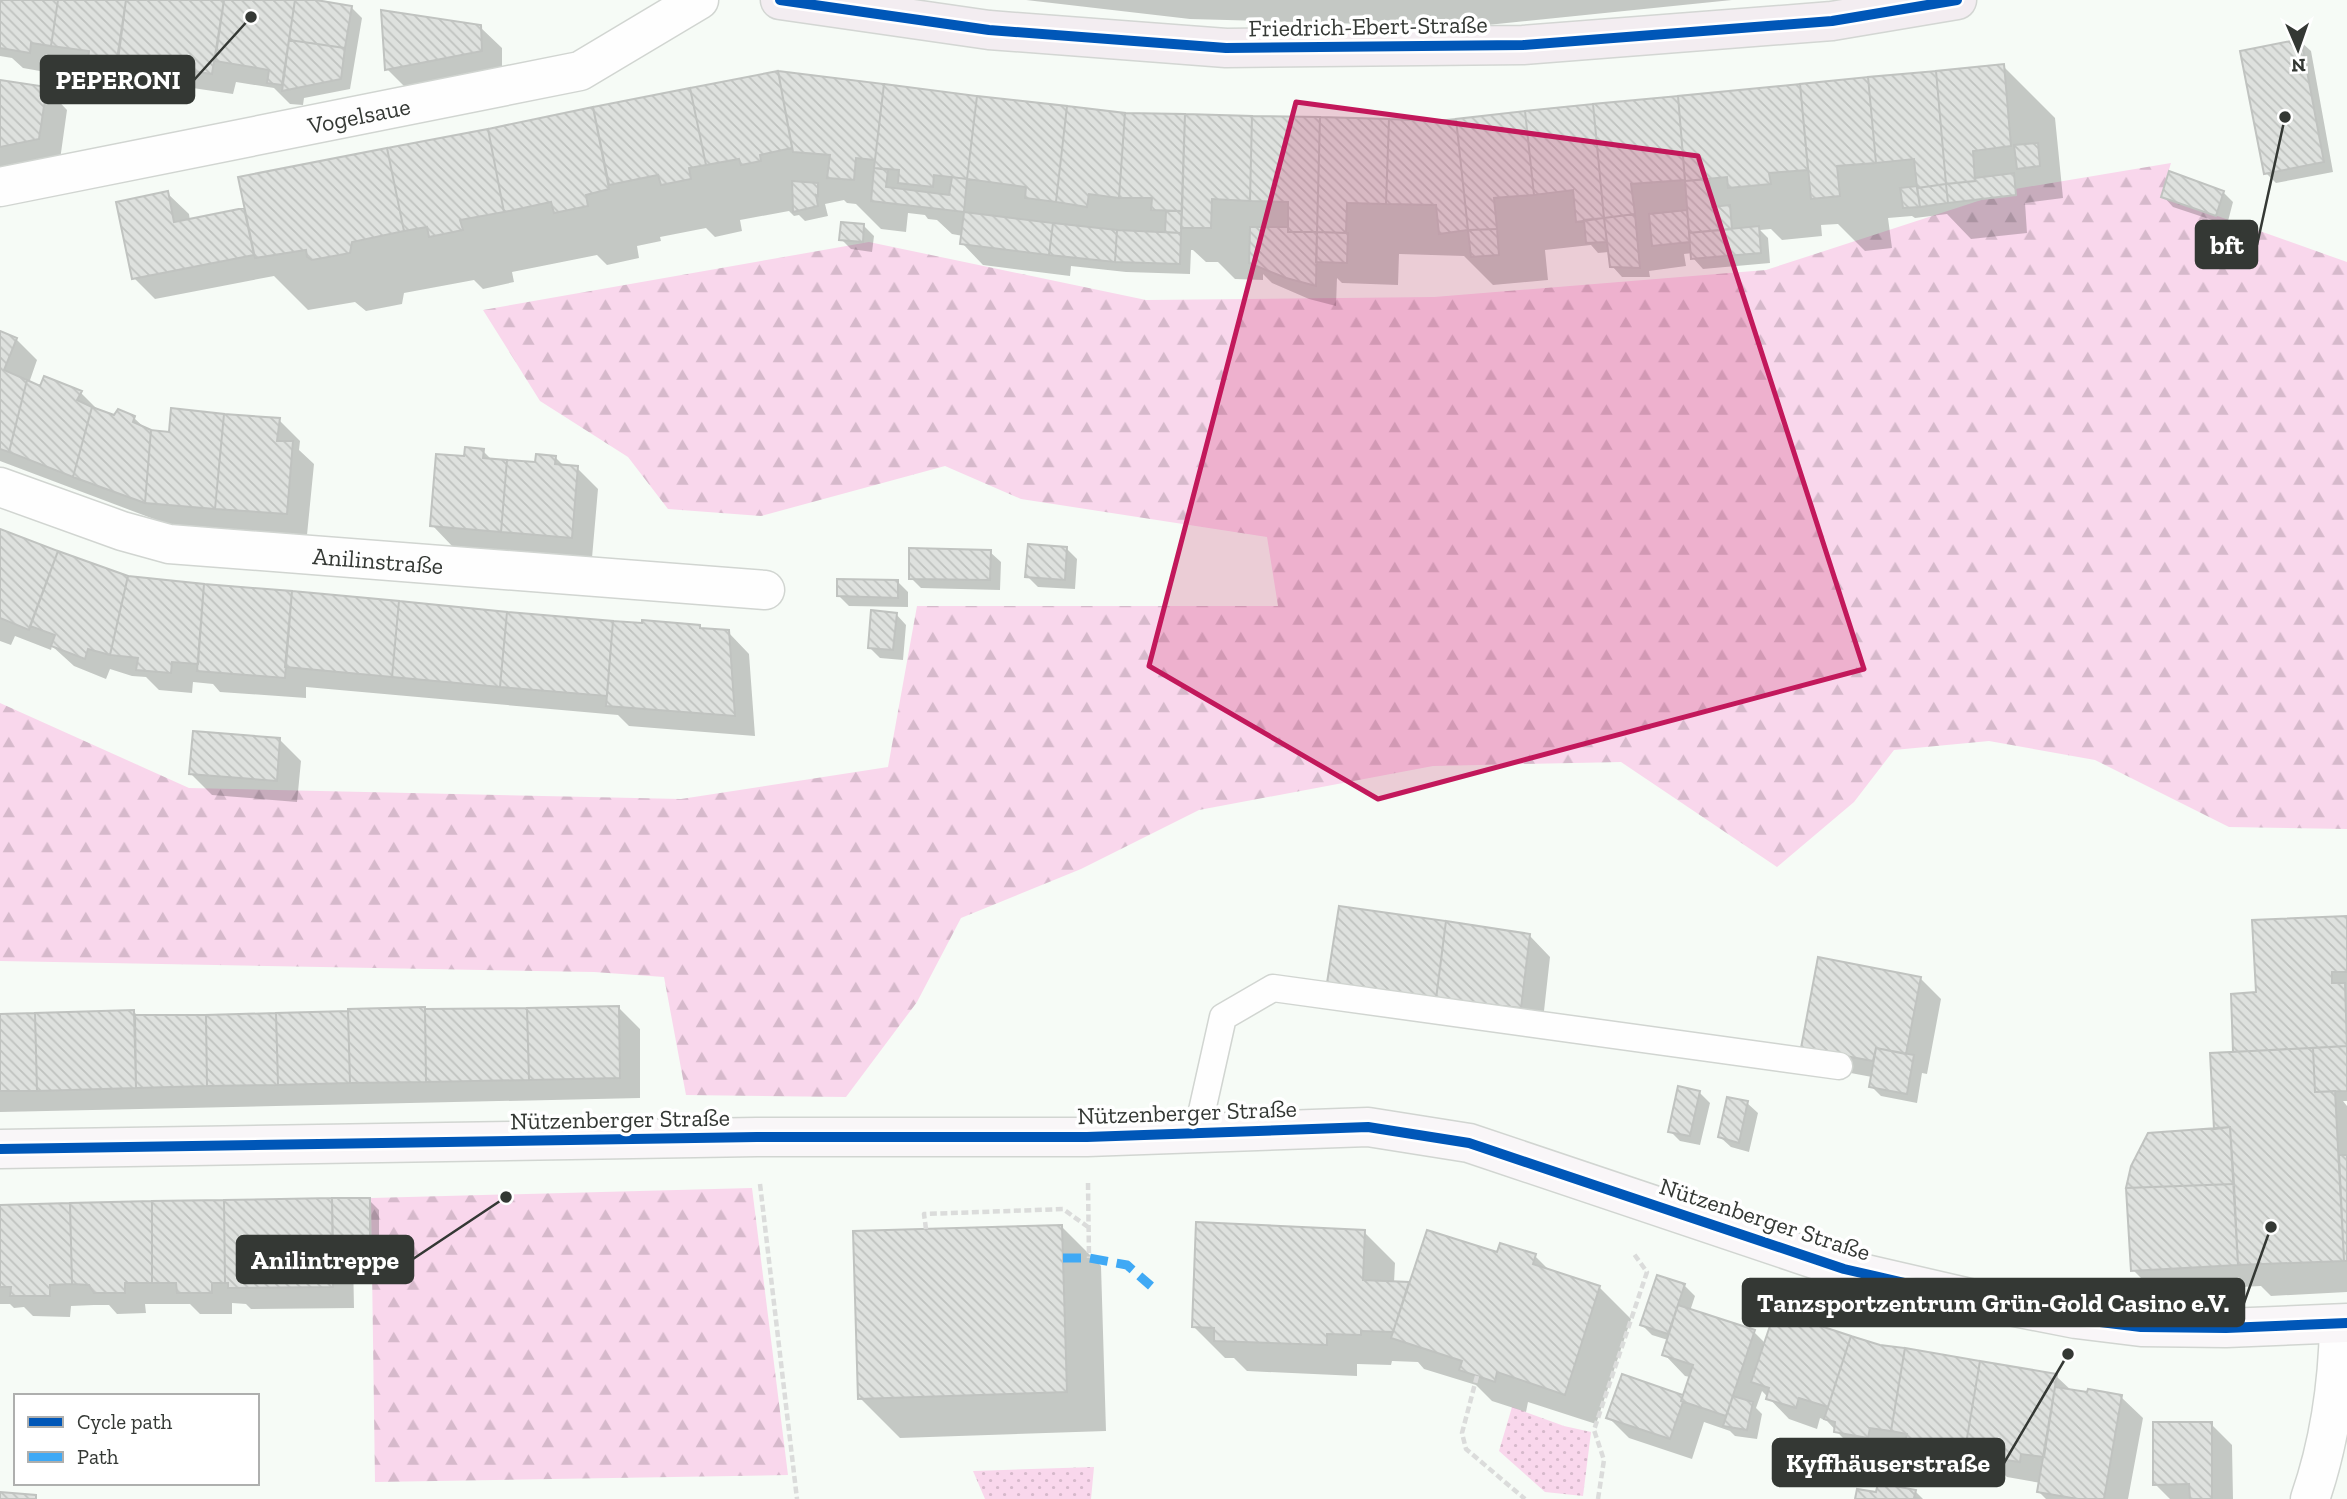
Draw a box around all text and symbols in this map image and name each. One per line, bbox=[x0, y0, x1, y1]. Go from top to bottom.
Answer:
street label: Friedrich-Ebert-Straße bbox=[1248, 9, 1488, 43]
north arrow bbox=[2263, 14, 2333, 84]
text: N bbox=[2291, 54, 2306, 77]
callout: PEPERONI bbox=[41, 56, 194, 103]
text: PEPERONI bbox=[55, 64, 181, 96]
street label: Vogelsaue bbox=[304, 91, 413, 140]
callout: bft bbox=[2196, 221, 2257, 268]
text: bft bbox=[2209, 229, 2244, 261]
street label: Anilinstraße bbox=[312, 541, 444, 580]
street label: Nützenberger Straße bbox=[1077, 1094, 1297, 1130]
street label: Nützenberger Straße bbox=[510, 1103, 730, 1135]
street label: Nützenberger Straße bbox=[1656, 1171, 1874, 1267]
callout: Anilintreppe bbox=[237, 1236, 413, 1283]
text: Anilintreppe bbox=[251, 1244, 400, 1276]
callout: Tanzsportzentrum Grün-Gold Casino e.V. bbox=[1743, 1279, 2244, 1326]
text: Tanzsportzentrum Grün-Gold Casino e.V. bbox=[1757, 1287, 2229, 1319]
legend bbox=[14, 1394, 259, 1485]
text: Cycle path bbox=[77, 1409, 172, 1434]
callout: Kyffhäuserstraße bbox=[1773, 1439, 2004, 1486]
text: Path bbox=[77, 1444, 119, 1469]
text: Kyffhäuserstraße bbox=[1786, 1447, 1990, 1479]

